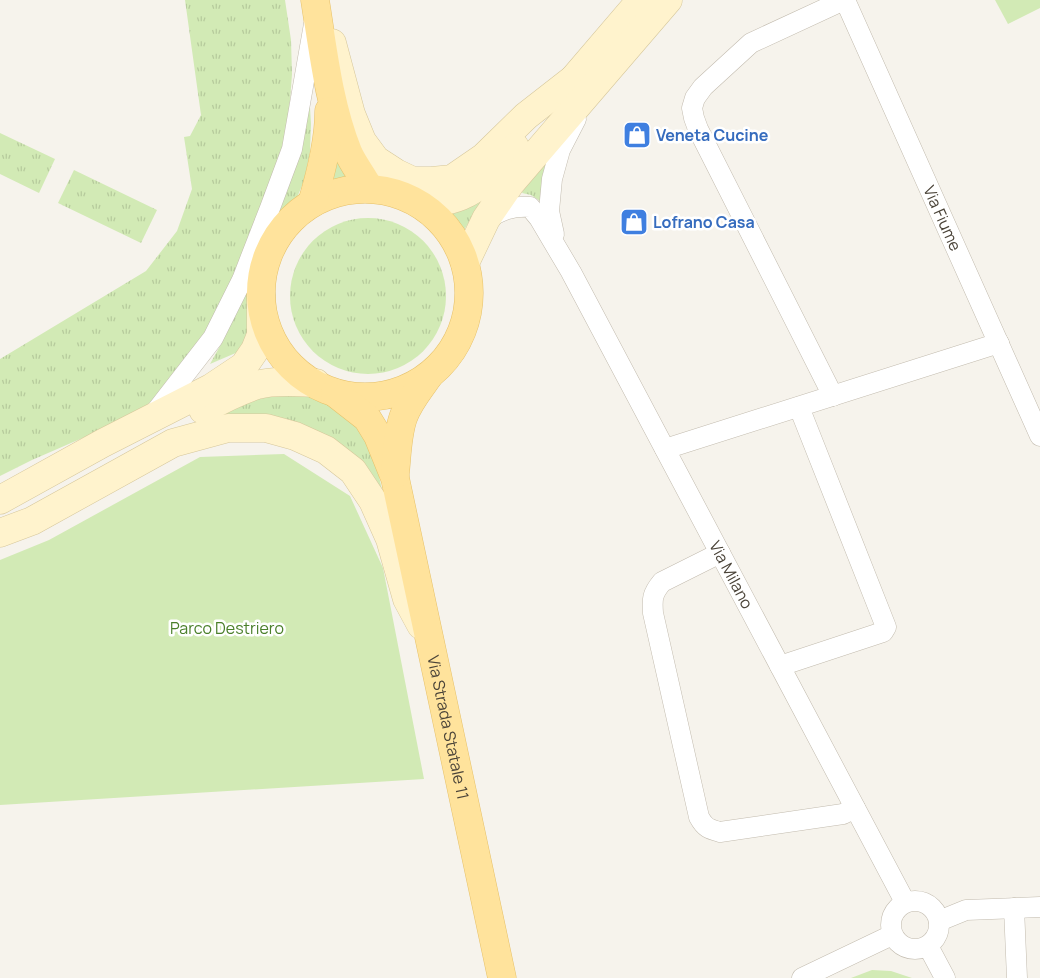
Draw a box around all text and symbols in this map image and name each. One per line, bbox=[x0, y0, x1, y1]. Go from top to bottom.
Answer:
shop icon: Veneta Cucine bbox=[622, 120, 652, 150]
place label: Veneta Cucine bbox=[656, 124, 769, 146]
street label: Via Fiume bbox=[918, 182, 967, 254]
shop icon: Lofrano Casa bbox=[619, 207, 649, 237]
place label: Lofrano Casa bbox=[653, 211, 755, 233]
street label: Via Milano bbox=[704, 537, 759, 613]
park label: Parco Destriero bbox=[170, 617, 284, 639]
street label: Via Strada Statale 11 bbox=[422, 653, 474, 801]

